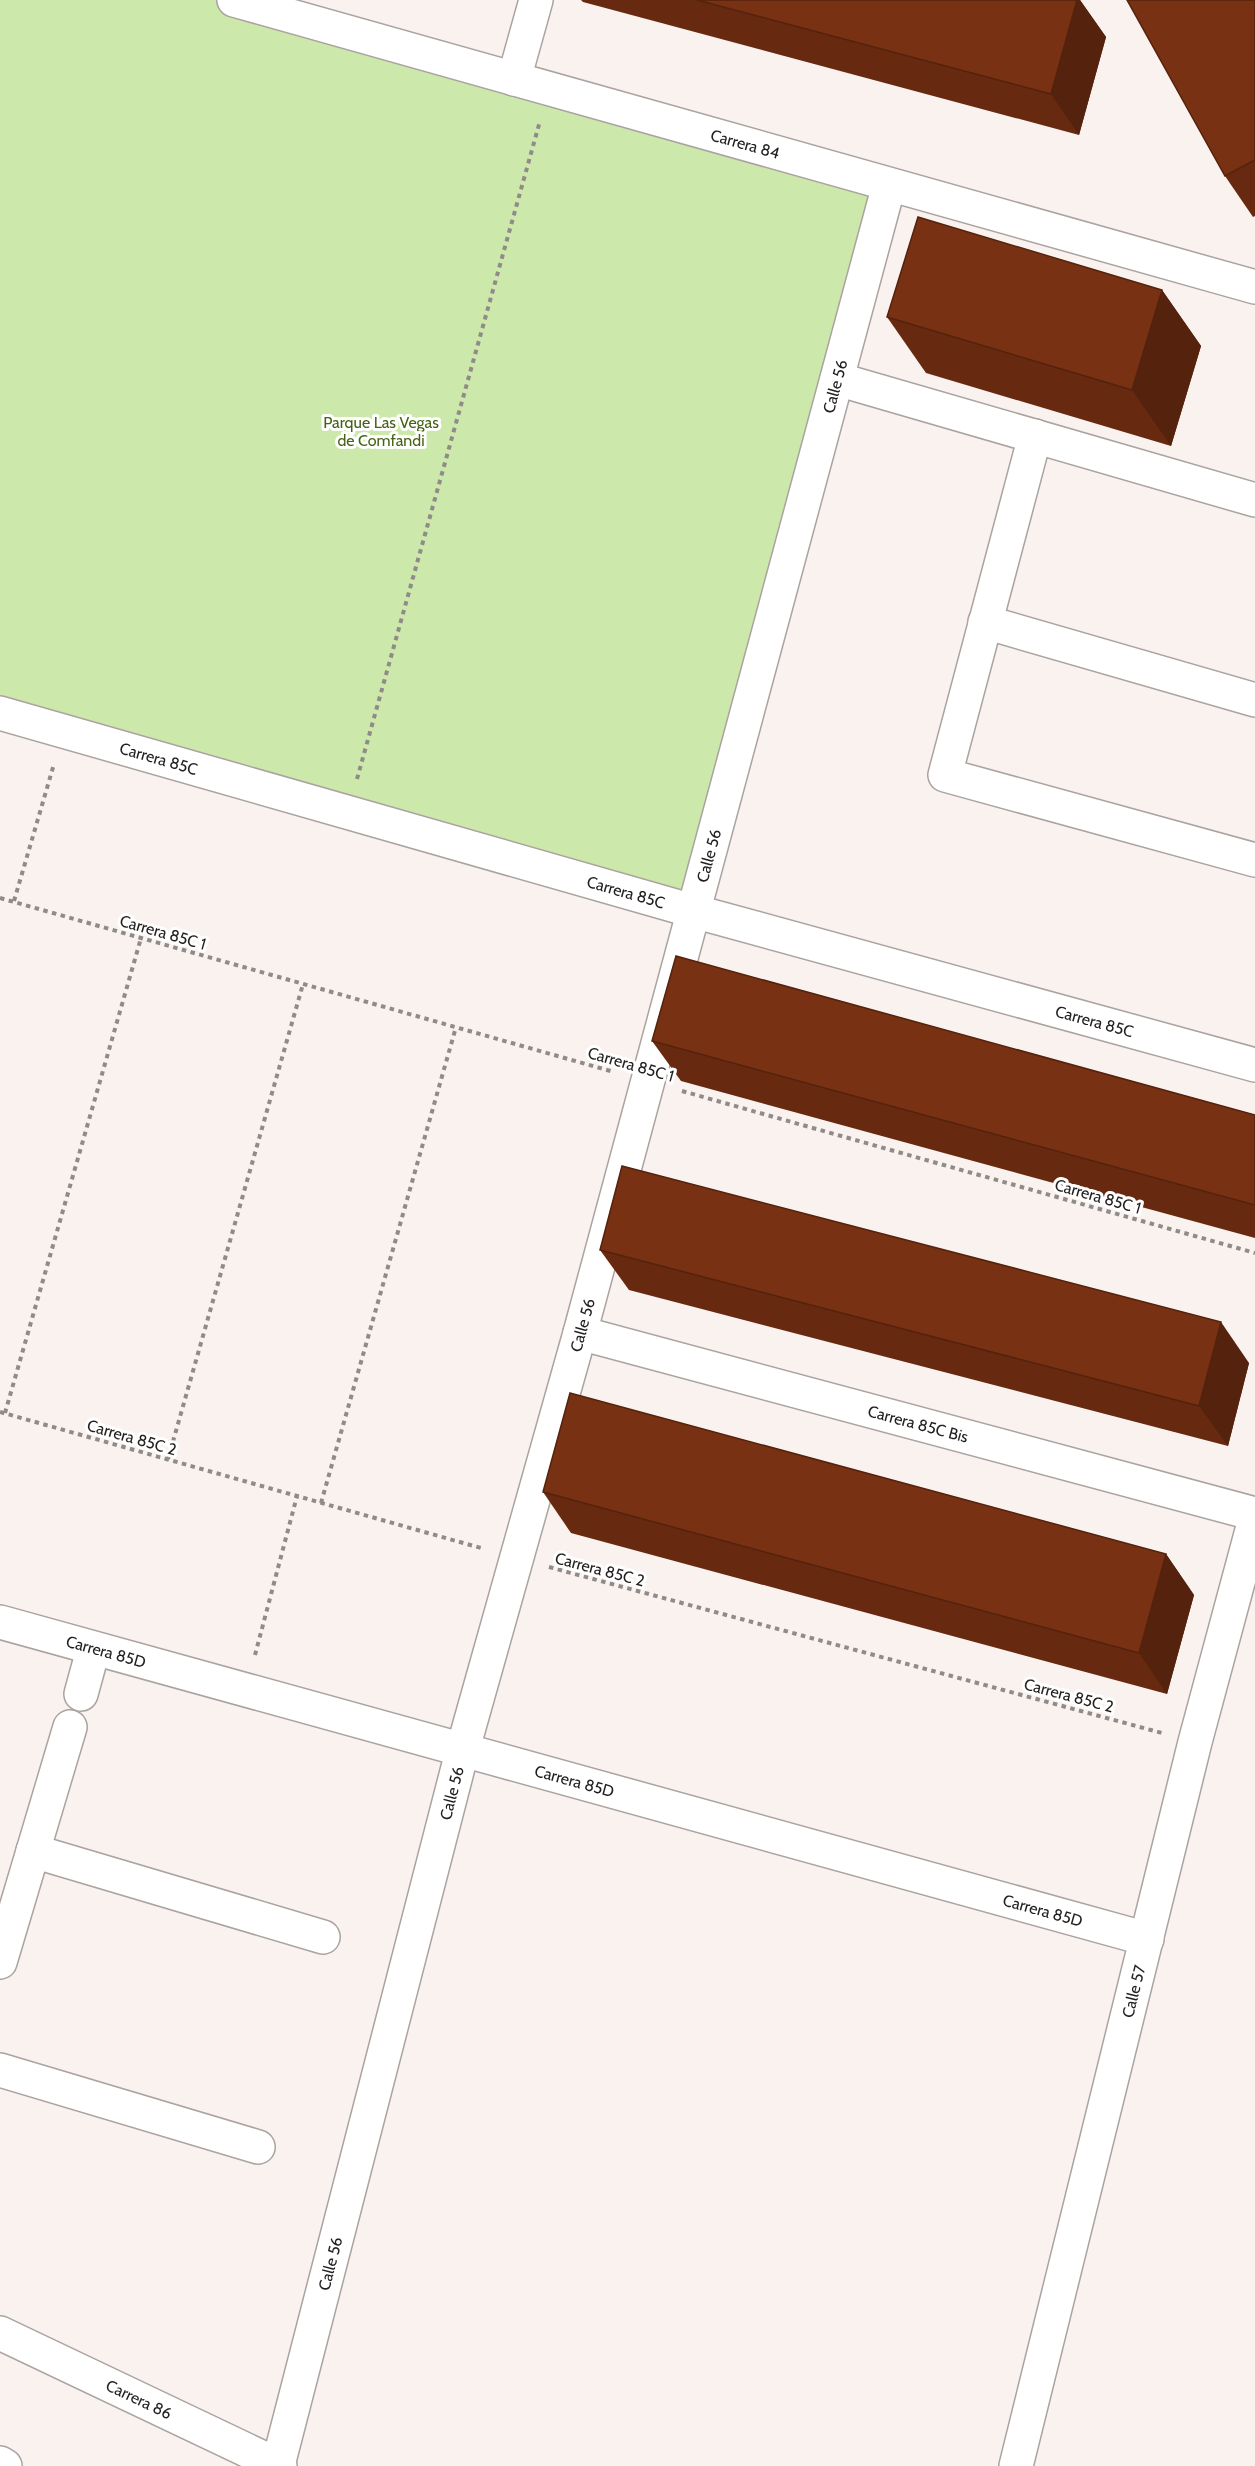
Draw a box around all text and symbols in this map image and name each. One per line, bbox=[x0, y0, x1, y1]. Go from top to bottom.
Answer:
street label: Carrera 84 bbox=[708, 125, 782, 163]
street label: Calle 56 bbox=[819, 358, 852, 415]
park label: Parque Las Vegas de Comfandi bbox=[323, 413, 439, 450]
street label: Carrera 85C bbox=[117, 739, 200, 779]
street label: Calle 56 bbox=[693, 827, 725, 885]
street label: Carrera 85C bbox=[585, 872, 667, 913]
street label: Carrera 85C 1 bbox=[118, 911, 208, 954]
street label: Carrera 85C bbox=[1053, 1002, 1136, 1041]
street label: Carrera 85C 1 bbox=[586, 1043, 676, 1086]
street label: Carrera 85C 1 bbox=[1053, 1175, 1143, 1218]
street label: Calle 56 bbox=[566, 1296, 599, 1354]
street label: Carrera 85C Bis bbox=[866, 1402, 971, 1447]
street label: Carrera 85C 2 bbox=[85, 1416, 179, 1459]
street label: Carrera 85C 2 bbox=[553, 1548, 647, 1591]
street label: Carrera 85D bbox=[64, 1632, 148, 1672]
street label: Carrera 85C 2 bbox=[1022, 1674, 1116, 1717]
street label: Carrera 85D bbox=[532, 1761, 616, 1801]
street label: Calle 56 bbox=[436, 1764, 468, 1822]
street label: Carrera 85D bbox=[1001, 1891, 1085, 1931]
street label: Calle 57 bbox=[1118, 1963, 1150, 2020]
street label: Calle 56 bbox=[314, 2235, 346, 2293]
street label: Carrera 86 bbox=[103, 2376, 175, 2423]

